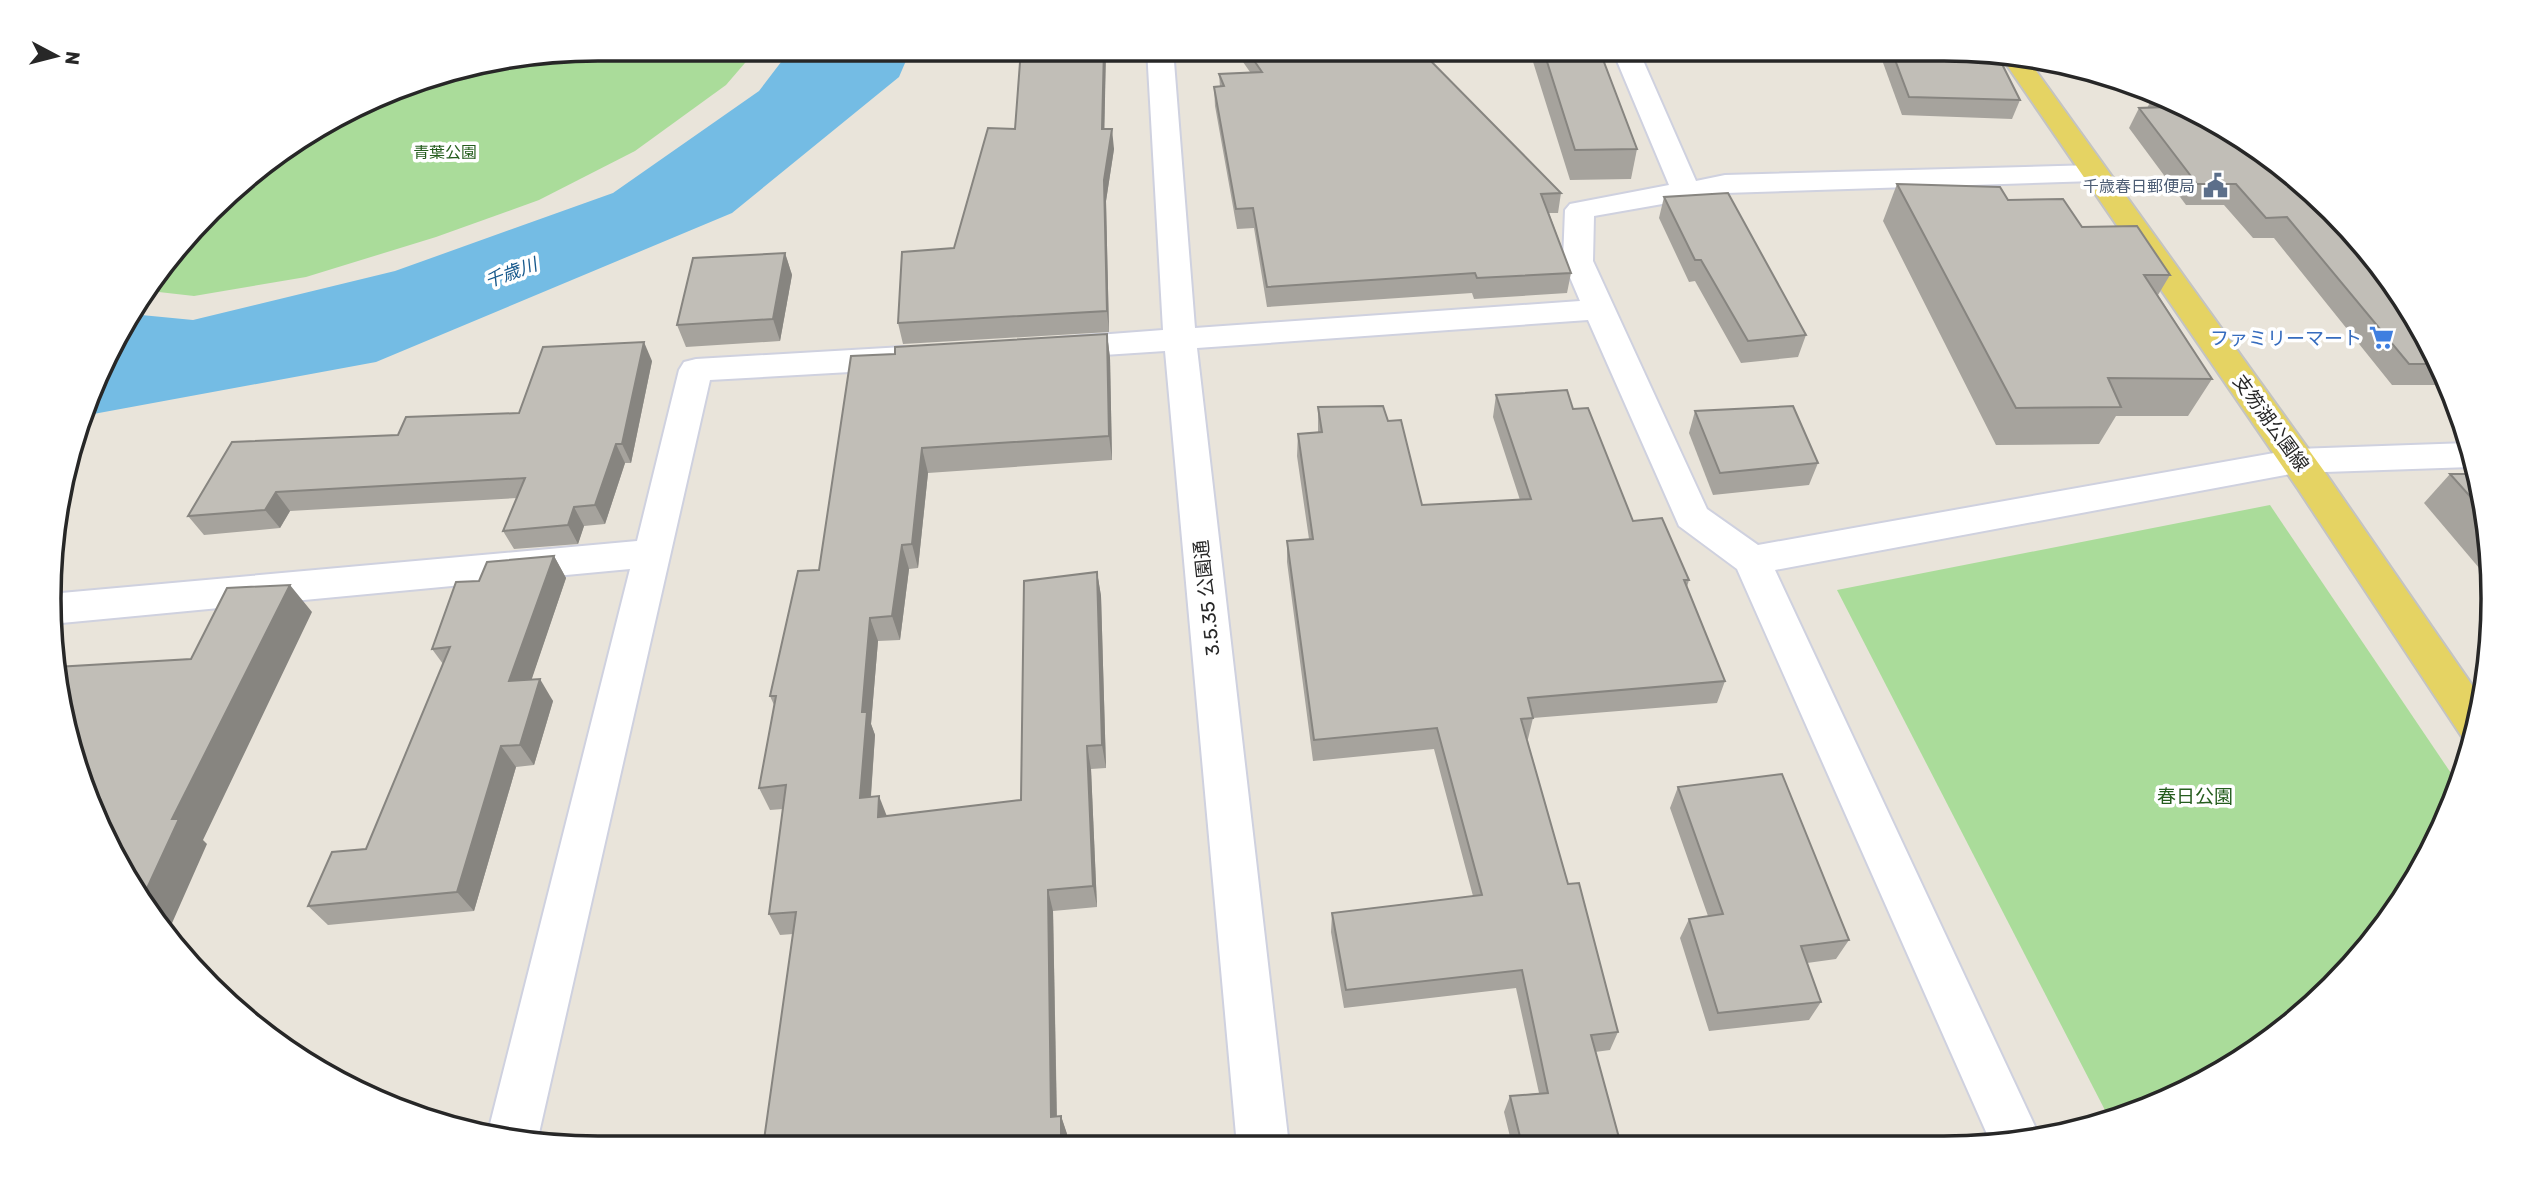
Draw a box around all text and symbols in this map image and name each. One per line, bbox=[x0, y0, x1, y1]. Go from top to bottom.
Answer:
north arrow bbox=[21, 21, 91, 91]
text: N bbox=[60, 50, 85, 66]
park label: 青葉公園 bbox=[413, 143, 477, 162]
public building icon: 千歳春日郵便局 bbox=[2201, 172, 2229, 200]
place label: 千歳春日郵便局 bbox=[2083, 177, 2195, 196]
water label: 千歳川 bbox=[482, 253, 542, 293]
supermarket icon: ファミリーマート bbox=[2368, 324, 2396, 352]
place label: ファミリーマート bbox=[2210, 327, 2362, 350]
street label: 支笏湖公園線 bbox=[2228, 370, 2314, 476]
street label: 3.5.35 公園通 bbox=[1189, 539, 1225, 657]
park label: 春日公園 bbox=[2157, 785, 2233, 808]

